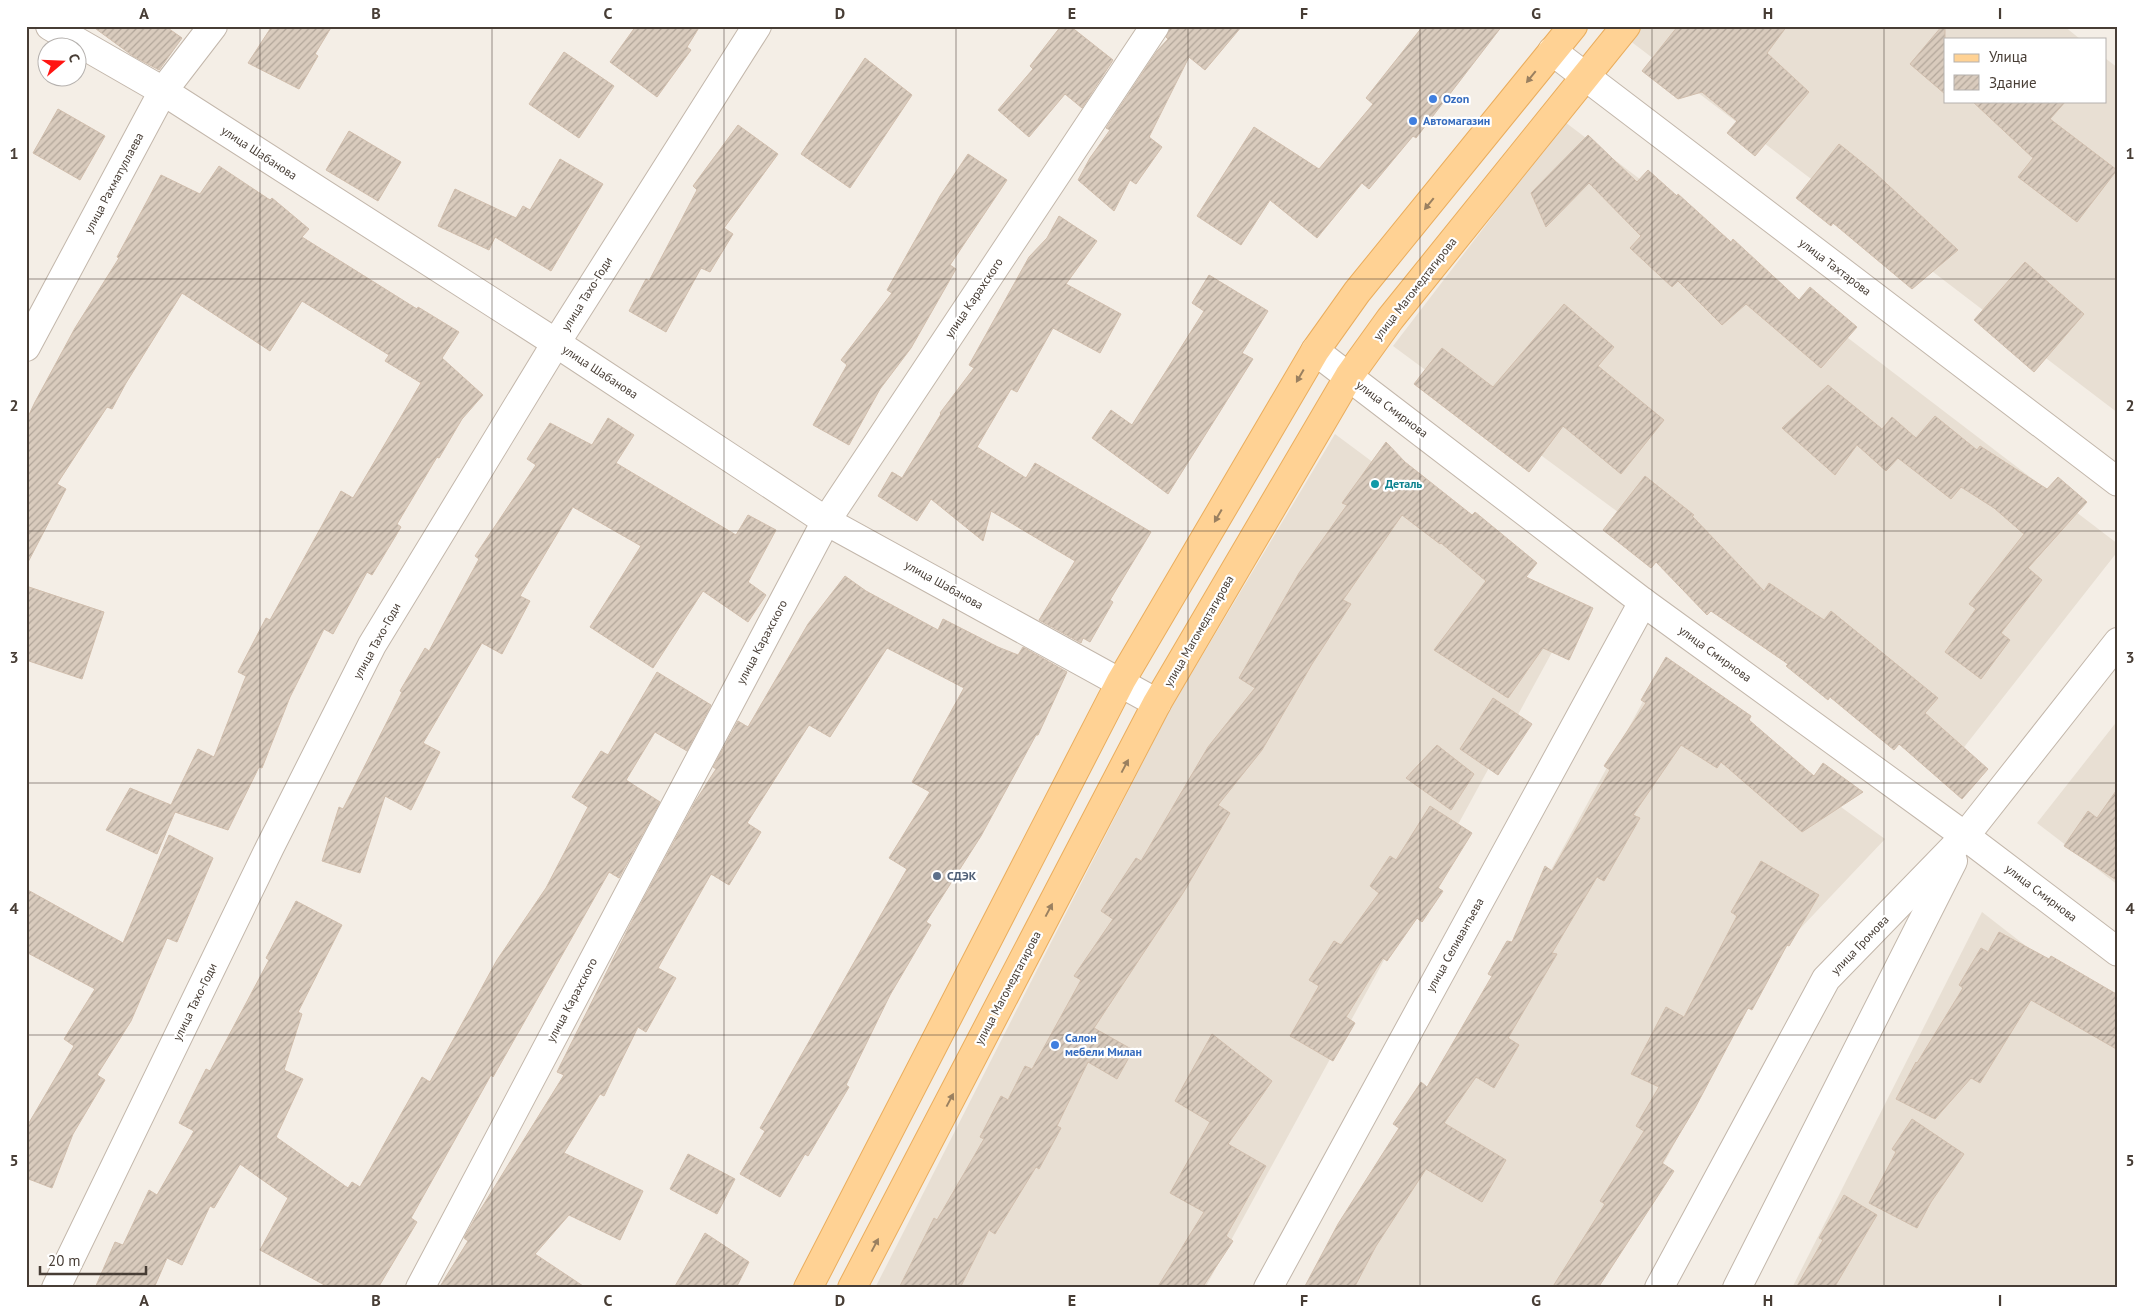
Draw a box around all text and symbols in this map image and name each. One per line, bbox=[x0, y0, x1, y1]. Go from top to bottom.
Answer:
text: A bbox=[139, 3, 149, 23]
text: B bbox=[371, 3, 381, 23]
text: C bbox=[604, 3, 613, 23]
text: D bbox=[835, 3, 845, 23]
text: E bbox=[1068, 3, 1076, 23]
text: F bbox=[1300, 3, 1308, 23]
text: G bbox=[1531, 3, 1541, 23]
text: H bbox=[1763, 3, 1773, 23]
text: I bbox=[1998, 3, 2002, 23]
north arrow bbox=[38, 38, 88, 88]
legend bbox=[1944, 38, 2106, 102]
text: Улица bbox=[1989, 47, 2027, 66]
text: С bbox=[65, 51, 84, 65]
one-way arrow bbox=[1525, 71, 1536, 84]
text: Здание bbox=[1989, 73, 2037, 92]
place label: Ozon bbox=[1443, 91, 1469, 106]
marker: Ozon bbox=[1427, 93, 1439, 105]
place label: Автомагазин bbox=[1423, 113, 1490, 128]
marker: Автомагазин bbox=[1407, 115, 1419, 127]
street label: улица Шабанова bbox=[219, 122, 300, 183]
street label: улица Рахматуллаева bbox=[81, 130, 147, 236]
text: 1 bbox=[9, 143, 19, 163]
text: 1 bbox=[2125, 143, 2135, 163]
one-way arrow bbox=[1423, 197, 1434, 210]
street label: улица Магомедтагирова bbox=[1370, 234, 1459, 343]
street label: улица Тахтарова bbox=[1796, 235, 1874, 299]
street label: улица Тахо-Годи bbox=[558, 254, 615, 334]
street label: улица Карахского bbox=[941, 255, 1006, 341]
street label: улица Шабанова bbox=[560, 341, 641, 402]
one-way arrow bbox=[1296, 369, 1305, 383]
street label: улица Смирнова bbox=[1353, 377, 1431, 441]
text: 2 bbox=[9, 395, 19, 415]
text: 2 bbox=[2125, 395, 2135, 415]
place label: Деталь bbox=[1385, 476, 1422, 491]
marker: Деталь bbox=[1369, 478, 1381, 490]
one-way arrow bbox=[1214, 510, 1223, 523]
street label: улица Шабанова bbox=[902, 557, 986, 612]
street label: улица Магомедтагирова bbox=[1160, 572, 1237, 689]
street label: улица Карахского bbox=[733, 597, 790, 687]
street label: улица Тахо-Годи bbox=[349, 600, 404, 681]
street label: улица Смирнова bbox=[1676, 622, 1755, 685]
text: 3 bbox=[9, 647, 19, 667]
text: 3 bbox=[2125, 647, 2135, 667]
one-way arrow bbox=[1120, 759, 1129, 772]
street label: улица Смирнова bbox=[2002, 861, 2080, 925]
place label: СДЭК bbox=[947, 868, 977, 883]
marker: СДЭК bbox=[931, 870, 943, 882]
street label: улица Селивантьева bbox=[1422, 895, 1487, 994]
text: 4 bbox=[9, 898, 19, 918]
text: 4 bbox=[2125, 898, 2135, 918]
one-way arrow bbox=[1045, 903, 1053, 917]
street label: улица Громова bbox=[1828, 912, 1892, 977]
street label: улица Магомедтагирова bbox=[971, 928, 1044, 1047]
street label: улица Карахского bbox=[543, 955, 600, 1045]
street label: улица Тахо-Годи bbox=[169, 960, 220, 1043]
place label: Салон мебели Милан bbox=[1065, 1030, 1142, 1059]
marker: Салон мебели Милан bbox=[1049, 1039, 1061, 1051]
one-way arrow bbox=[946, 1093, 954, 1108]
text: 5 bbox=[9, 1150, 19, 1170]
text: 5 bbox=[2125, 1150, 2135, 1170]
one-way arrow bbox=[871, 1237, 879, 1252]
scale bar bbox=[40, 1244, 146, 1276]
text: 20 m bbox=[48, 1251, 81, 1270]
text: A bbox=[139, 1290, 149, 1310]
text: B bbox=[371, 1290, 381, 1310]
text: C bbox=[604, 1290, 613, 1310]
text: D bbox=[835, 1290, 845, 1310]
text: E bbox=[1068, 1290, 1076, 1310]
text: F bbox=[1300, 1290, 1308, 1310]
text: G bbox=[1531, 1290, 1541, 1310]
text: H bbox=[1763, 1290, 1773, 1310]
text: I bbox=[1998, 1290, 2002, 1310]

